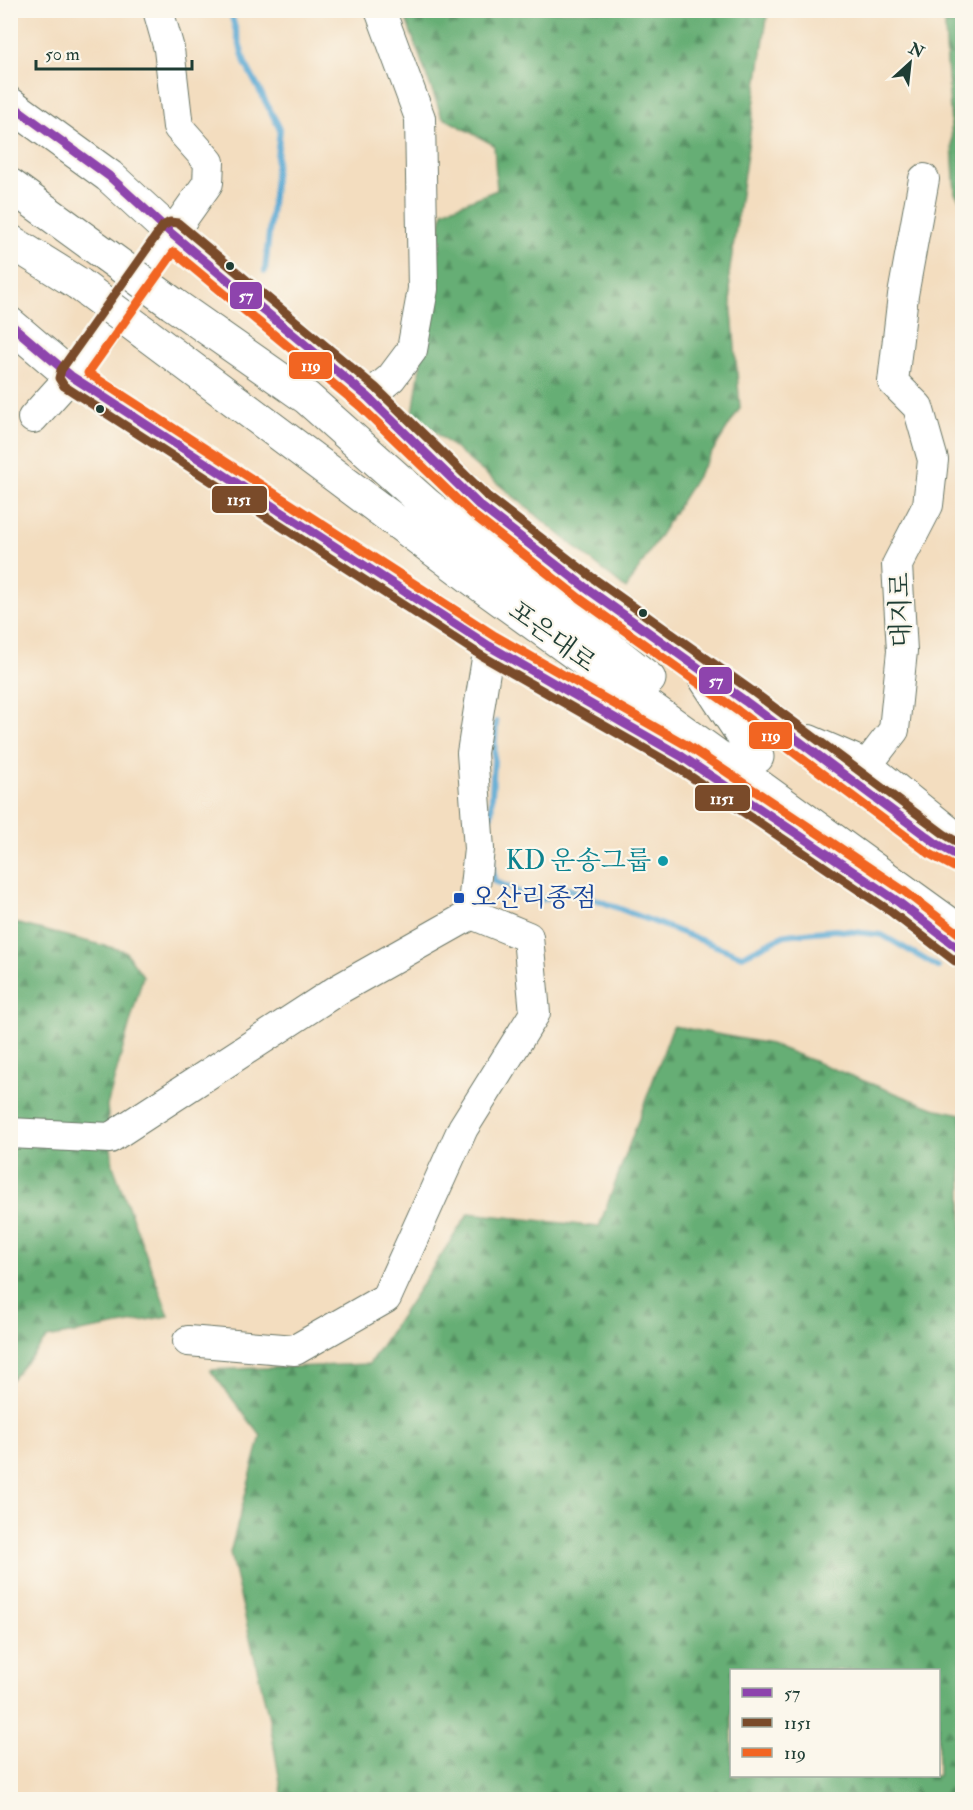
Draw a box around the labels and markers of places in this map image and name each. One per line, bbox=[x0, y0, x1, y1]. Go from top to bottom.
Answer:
unlabelled marker bbox=[224, 260, 236, 272]
unlabelled marker bbox=[94, 403, 106, 415]
unlabelled marker bbox=[637, 607, 649, 619]
place label: KD 운송그룹 bbox=[506, 845, 651, 877]
marker: KD 운송그룹 bbox=[656, 854, 670, 868]
place label: 오산리종점 bbox=[471, 882, 597, 914]
marker: 오산리종점 bbox=[452, 891, 466, 905]

